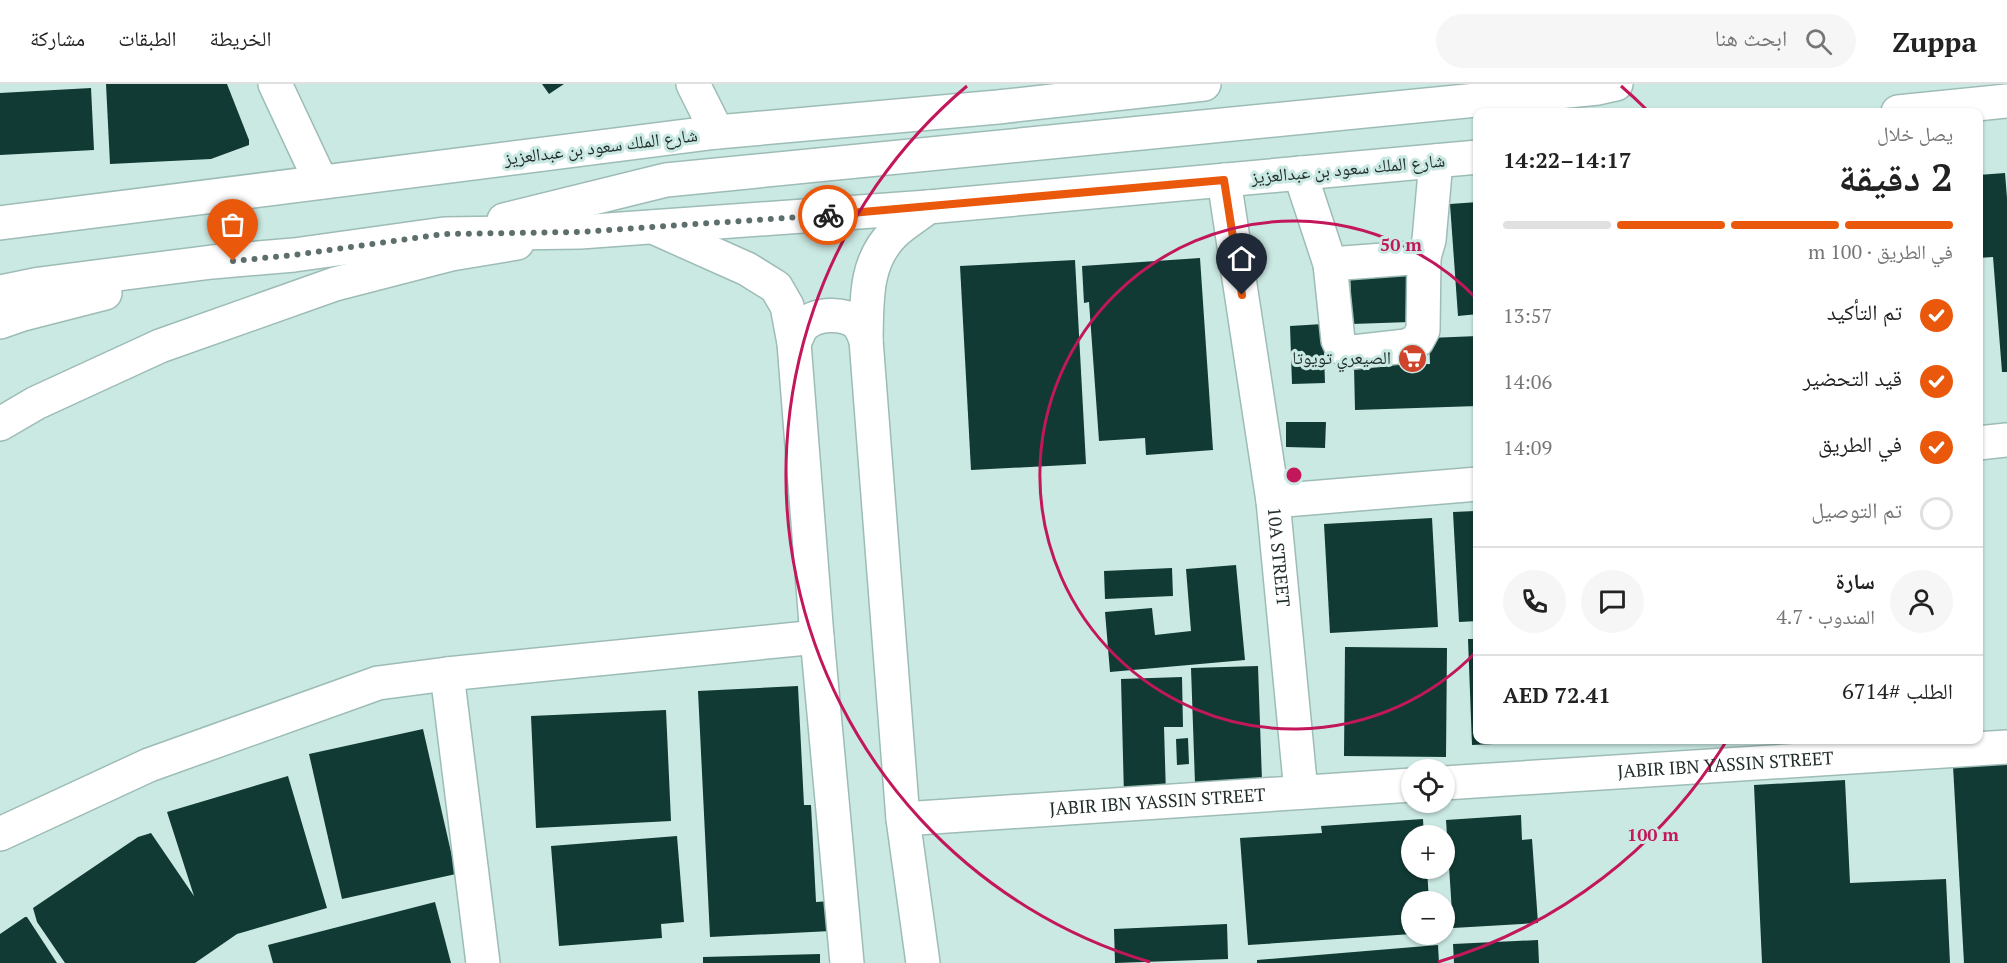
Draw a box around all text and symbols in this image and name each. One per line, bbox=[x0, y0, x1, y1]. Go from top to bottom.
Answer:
search box bbox=[1436, 14, 1856, 68]
text: ابحث هنا bbox=[1715, 23, 1787, 52]
text: Zuppa bbox=[1892, 23, 1977, 60]
text: مشاركة bbox=[30, 24, 85, 52]
text: الطبقات bbox=[118, 24, 177, 52]
text: الخريطة bbox=[210, 24, 271, 52]
icon: search bbox=[1802, 25, 1835, 58]
text: يصل خلال bbox=[1877, 120, 1953, 147]
street label: شارع الملك سعود بن عبدالعزيز bbox=[502, 122, 699, 170]
text: 14:17–14:22 bbox=[1503, 145, 1631, 174]
street label: شارع الملك سعود بن عبدالعزيز bbox=[1249, 148, 1446, 189]
text: 2 دقيقة bbox=[1839, 150, 1953, 202]
courier bbox=[798, 185, 858, 245]
pin bbox=[207, 199, 258, 261]
icon: bike bbox=[812, 199, 845, 232]
icon: bag bbox=[216, 208, 249, 241]
text: 50 m bbox=[1380, 232, 1422, 256]
pin bbox=[1216, 233, 1267, 295]
text: في الطريق · 100 m bbox=[1808, 238, 1953, 265]
icon: home bbox=[1225, 242, 1258, 275]
text: تم التأكيد bbox=[1827, 297, 1902, 326]
icon: check bbox=[1920, 299, 1953, 332]
text: 13:57 bbox=[1503, 302, 1552, 329]
supermarket icon: الصيعري تويوتا bbox=[1396, 342, 1428, 374]
place label: الصيعري تويوتا bbox=[1292, 345, 1391, 373]
text: قيد التحضير bbox=[1803, 363, 1902, 392]
icon: check bbox=[1920, 365, 1953, 398]
text: 14:06 bbox=[1503, 368, 1552, 395]
text: في الطريق bbox=[1818, 429, 1902, 458]
icon: check bbox=[1920, 431, 1953, 464]
text: 14:09 bbox=[1503, 434, 1552, 461]
centre of rings bbox=[1284, 465, 1304, 485]
text: تم التوصيل bbox=[1811, 495, 1902, 524]
street label: 10A STREET bbox=[1263, 506, 1296, 608]
text: سارة bbox=[1836, 566, 1875, 595]
button: phone bbox=[1503, 570, 1566, 633]
button: chat bbox=[1581, 570, 1644, 633]
button: person bbox=[1890, 570, 1953, 633]
text: المندوب · 4.7 bbox=[1776, 603, 1875, 630]
text: الطلب #6714 bbox=[1842, 676, 1953, 705]
text: AED 72.41 bbox=[1503, 680, 1611, 709]
street label: JABIR IBN YASSIN STREET bbox=[1617, 745, 1834, 783]
map controls bbox=[1401, 759, 1455, 945]
button: locate bbox=[1401, 759, 1455, 813]
street label: JABIR IBN YASSIN STREET bbox=[1049, 782, 1266, 820]
text: 100 m bbox=[1627, 822, 1679, 846]
button: + bbox=[1401, 825, 1455, 879]
button: − bbox=[1401, 891, 1455, 945]

